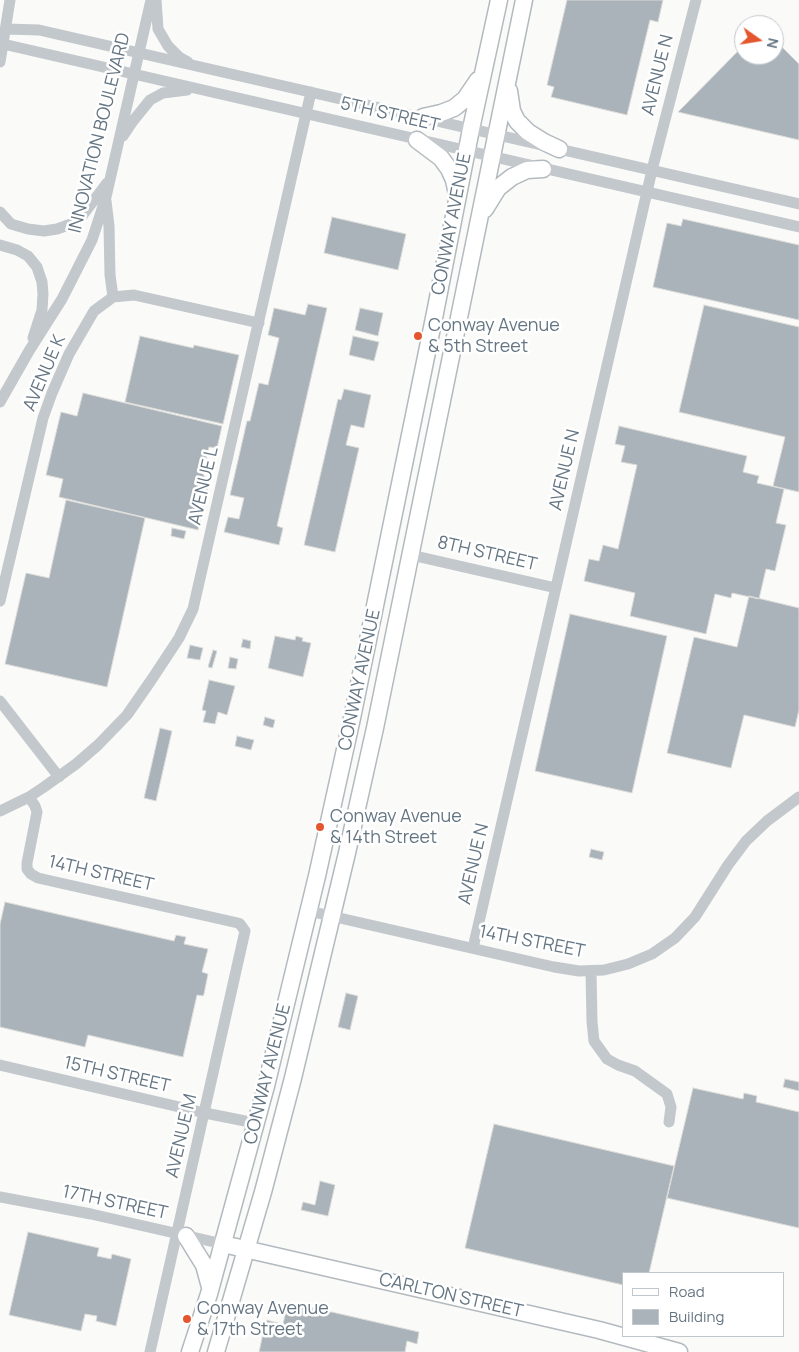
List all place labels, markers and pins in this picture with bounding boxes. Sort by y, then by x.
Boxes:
place label: Conway Avenue & 5th Street [428,315,560,358]
marker: Conway Avenue & 5th Street [412,330,424,342]
place label: Conway Avenue & 14th Street [330,806,462,849]
marker: Conway Avenue & 14th Street [314,821,326,833]
place label: Conway Avenue & 17th Street [197,1298,329,1340]
marker: Conway Avenue & 17th Street [181,1313,193,1325]

